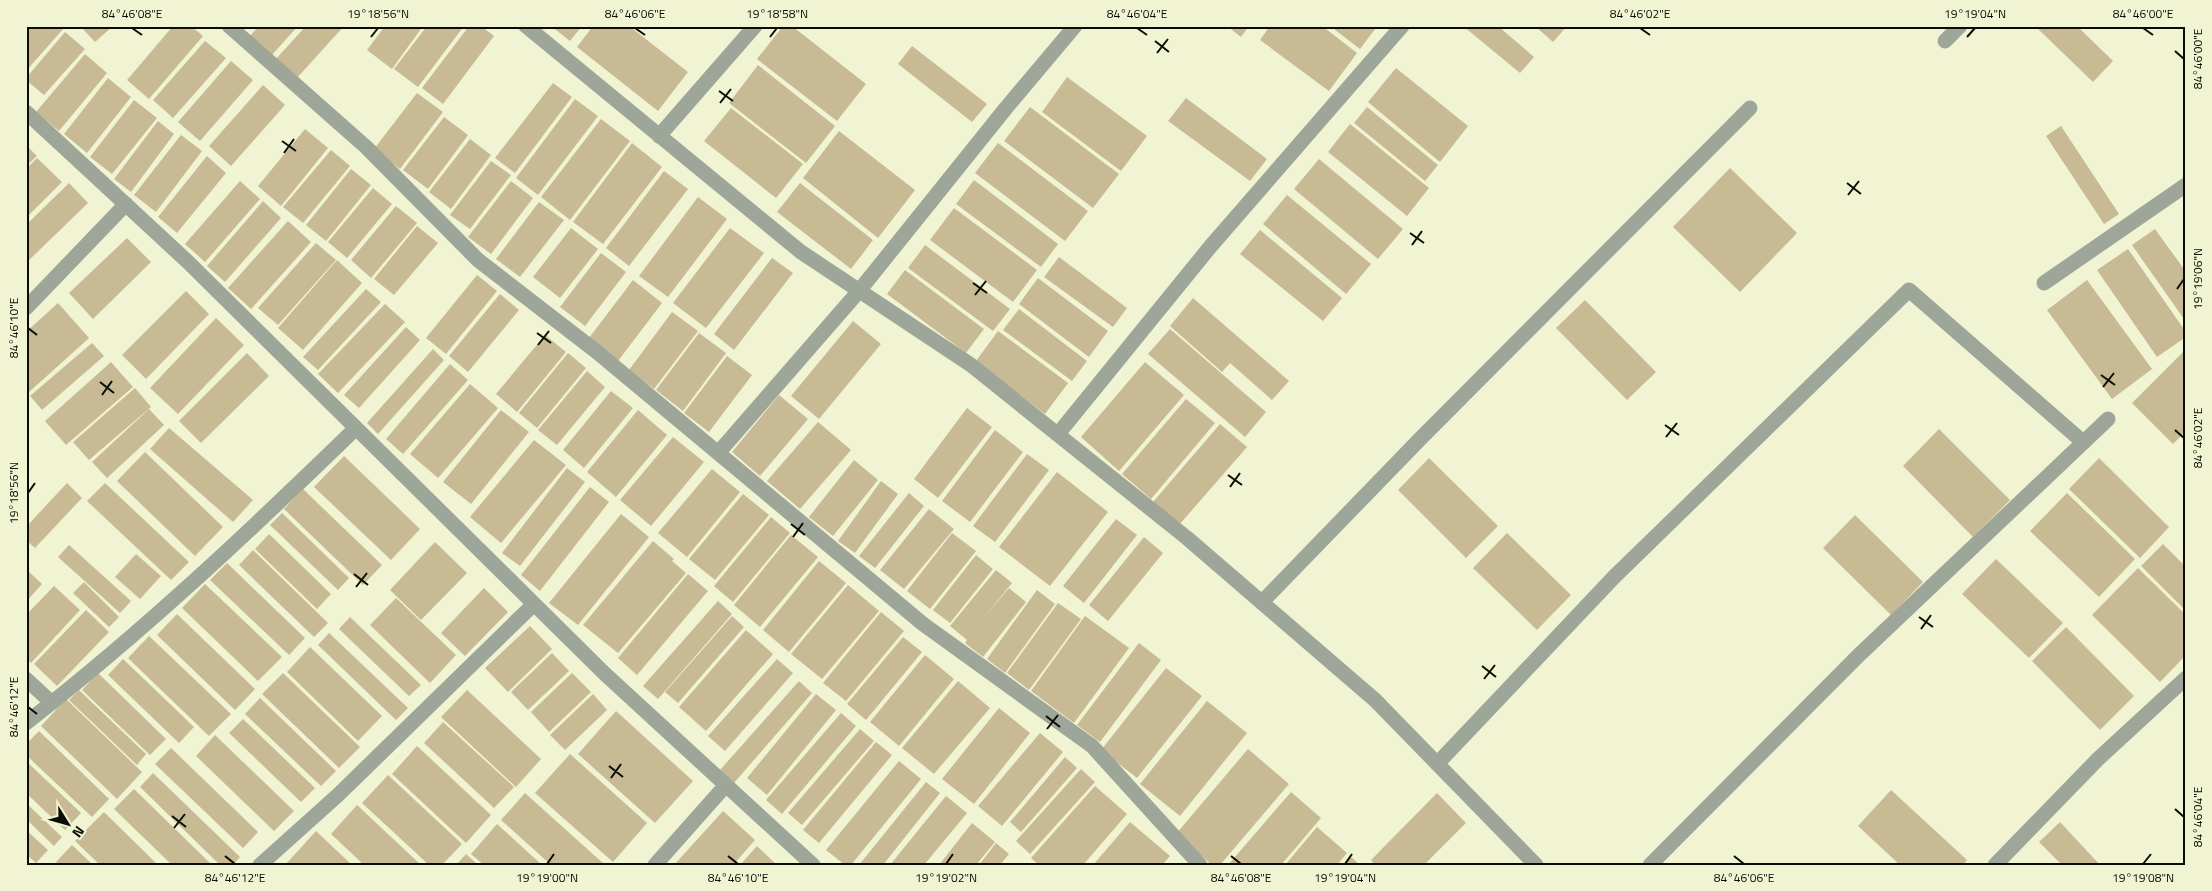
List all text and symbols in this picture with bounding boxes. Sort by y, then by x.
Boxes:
text: 84°46'08"E [102,4,163,23]
text: 19°18'56"N [347,4,409,23]
text: 84°46'06"E [605,4,666,23]
text: 19°18'58"N [746,4,808,23]
text: 84°46'04"E [1107,4,1168,23]
text: 84°46'02"E [1610,4,1671,23]
text: 19°19'04"N [1944,4,2006,23]
text: 84°46'00"E [2113,4,2174,23]
text: 84°46'00"E [2188,28,2207,89]
text: 19°19'06"N [2188,248,2207,310]
text: 84°46'10"E [4,297,23,358]
text: 84°46'02"E [2188,407,2207,468]
text: 19°18'56"N [4,462,23,524]
text: 84°46'12"E [4,676,23,737]
text: 84°46'04"E [2188,786,2207,847]
north arrow [42,798,92,848]
text: N [67,822,90,842]
text: 84°46'12"E [205,868,266,887]
text: 19°19'00"N [516,868,578,887]
text: 84°46'10"E [708,868,769,887]
text: 19°19'02"N [915,868,977,887]
text: 84°46'08"E [1211,868,1272,887]
text: 19°19'04"N [1314,868,1376,887]
text: 84°46'06"E [1714,868,1775,887]
text: 19°19'08"N [2112,868,2174,887]

